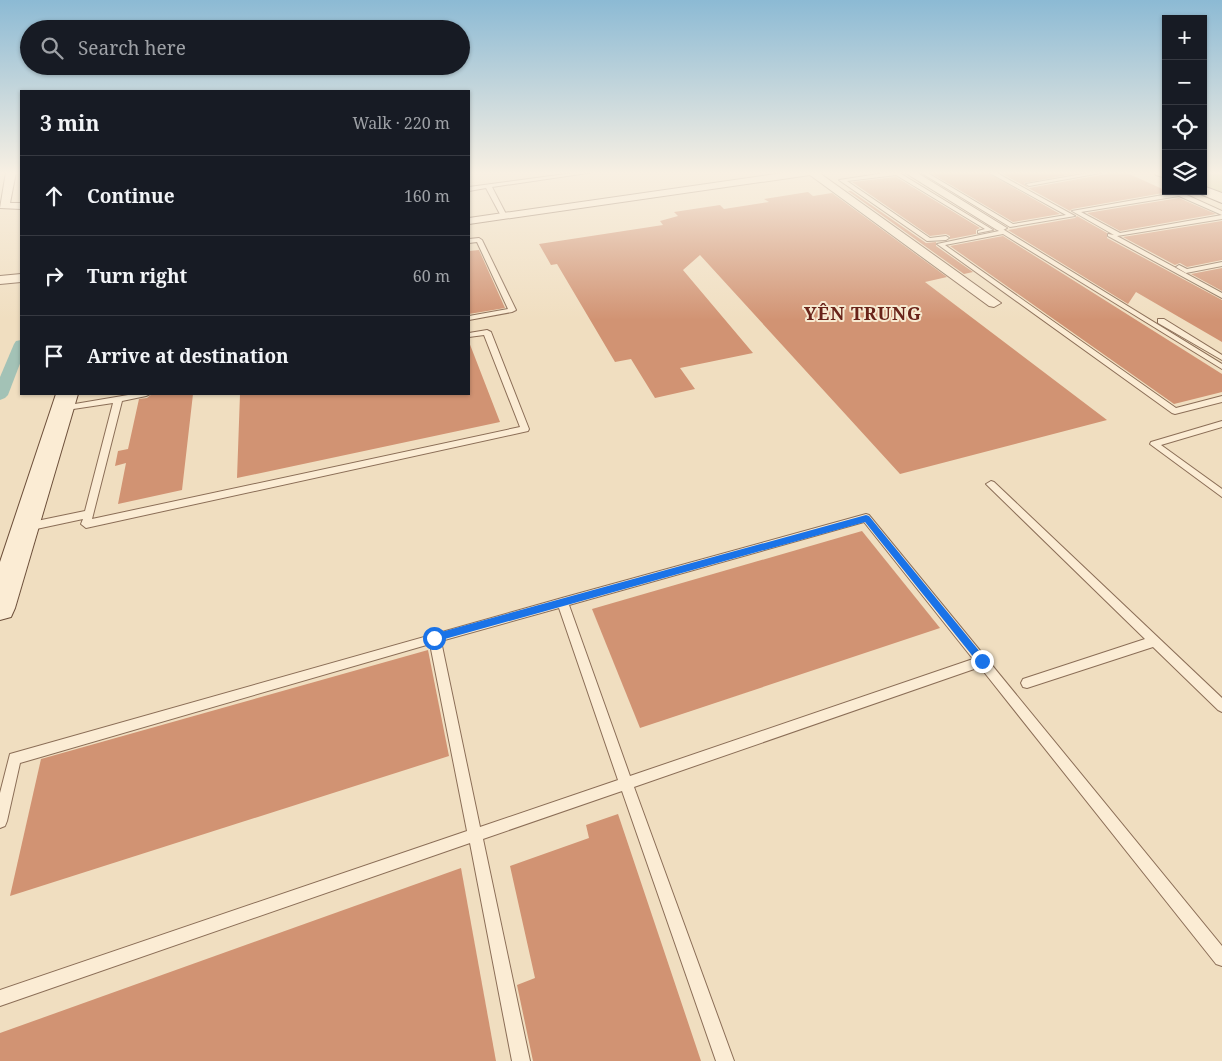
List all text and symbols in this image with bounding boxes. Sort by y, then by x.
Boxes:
map controls [1162,15,1207,195]
button: + [1162,15,1207,60]
search box [20,20,470,75]
icon: search [38,34,66,62]
text: Search here [78,35,186,61]
button: − [1162,60,1207,105]
button: locate [1162,105,1207,150]
text: 3 min [40,109,99,137]
text: Walk · 220 m [353,112,450,134]
button: layers [1162,150,1207,195]
icon: ahead [40,182,68,210]
text: Continue [87,183,175,209]
text: 160 m [404,185,450,207]
icon: right [40,262,68,290]
text: Turn right [87,263,187,289]
text: 60 m [413,265,450,287]
district label: YÊN TRUNG [804,301,922,325]
icon: arrive [40,342,68,370]
text: Arrive at destination [87,343,289,369]
route start [423,627,446,650]
route end [971,650,994,673]

